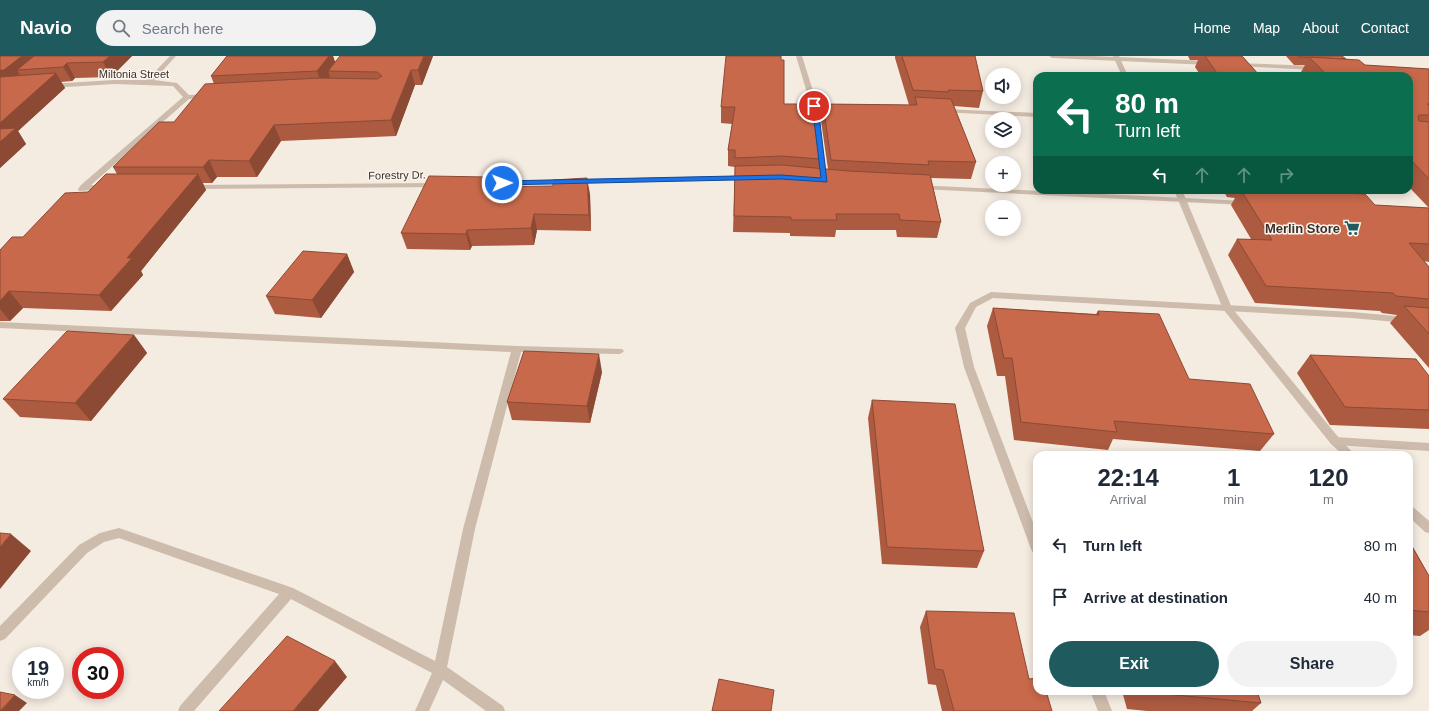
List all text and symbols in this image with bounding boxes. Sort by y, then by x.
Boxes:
search box [96,10,376,46]
text: Navio [20,17,72,38]
icon: search [110,17,132,39]
text: Search here [142,20,223,37]
text: Home [1194,20,1231,36]
text: Map [1253,20,1280,36]
text: About [1302,20,1339,36]
text: Contact [1361,20,1409,36]
street label: Miltonia Street [99,68,169,80]
map controls [985,68,1021,236]
button: sound [985,68,1021,104]
icon: left [1049,88,1101,140]
text: 80 m [1115,88,1179,119]
pin [797,89,831,123]
icon: arrive [803,95,825,117]
button: layers [985,112,1021,148]
text: Turn left [1115,121,1180,141]
button: + [985,156,1021,192]
position arrow [481,162,523,204]
icon: left [1149,164,1171,186]
icon: ahead [1191,164,1213,186]
icon: ahead [1233,164,1255,186]
icon: right [1275,164,1297,186]
street label: Forestry Dr. [368,168,426,182]
button: − [985,200,1021,236]
supermarket icon: Merlin Store [1343,219,1361,237]
place label: Merlin Store [1265,221,1340,236]
text: 22:14 [1097,464,1159,491]
text: 1 [1227,464,1240,491]
text: 120 [1309,464,1349,491]
text: Arrival [1110,492,1147,507]
text: min [1223,492,1244,507]
text: m [1323,492,1334,507]
icon: left [1049,534,1071,556]
text: Turn left [1083,537,1142,554]
text: 80 m [1364,537,1397,554]
icon: arrive [1049,586,1071,608]
text: Arrive at destination [1083,589,1228,606]
text: 40 m [1364,589,1397,606]
button: Exit [1049,641,1219,687]
button: Share [1227,641,1397,687]
speed limit sign: 30 [72,647,124,699]
text: 19 [27,657,49,679]
text: km/h [27,677,49,688]

